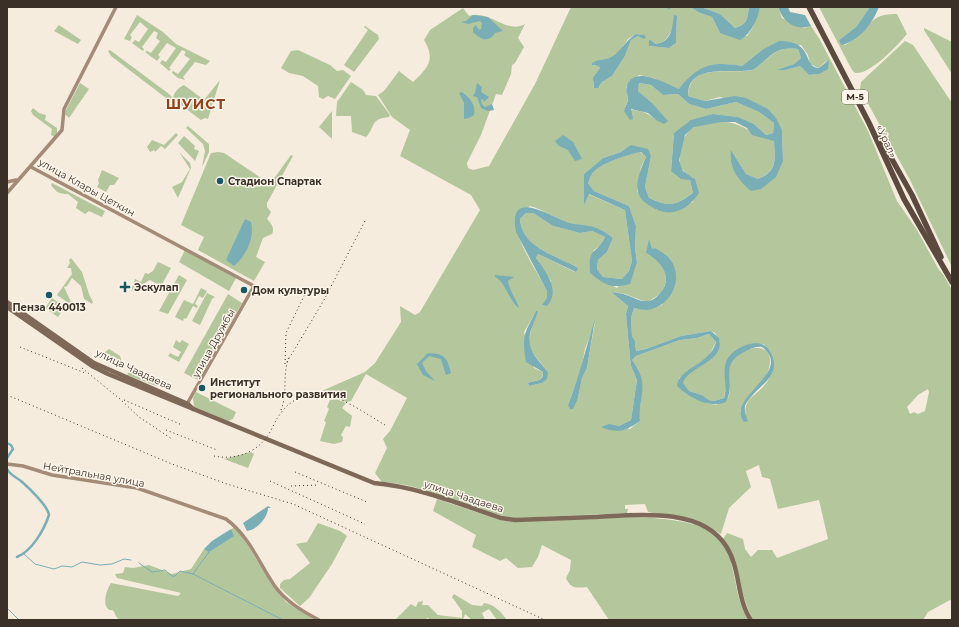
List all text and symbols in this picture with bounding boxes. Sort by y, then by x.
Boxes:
road number: М-5 [842,90,868,104]
district label: ШУИСТ [166,95,226,113]
street label: «Урал» [873,123,900,160]
street label: улица Клары Цеткин [35,155,137,219]
place label: Стадион Спартак [228,175,322,188]
marker: Стадион Спартак [215,176,225,186]
marker: Эскулап [119,281,131,293]
place label: Эскулап [134,281,179,294]
place label: Дом культуры [252,284,329,297]
marker: Дом культуры [239,285,249,295]
marker: Пенза 440013 [44,290,54,300]
place label: Пенза 440013 [12,301,86,314]
street label: улица Дружбы [189,307,238,381]
street label: улица Чаадаева [92,346,174,393]
place label: Институт регионального развития [210,376,346,401]
marker: Институт регионального развития [197,383,207,393]
street label: Нейтральная улица [42,459,146,490]
street label: улица Чаадаева [421,477,505,515]

